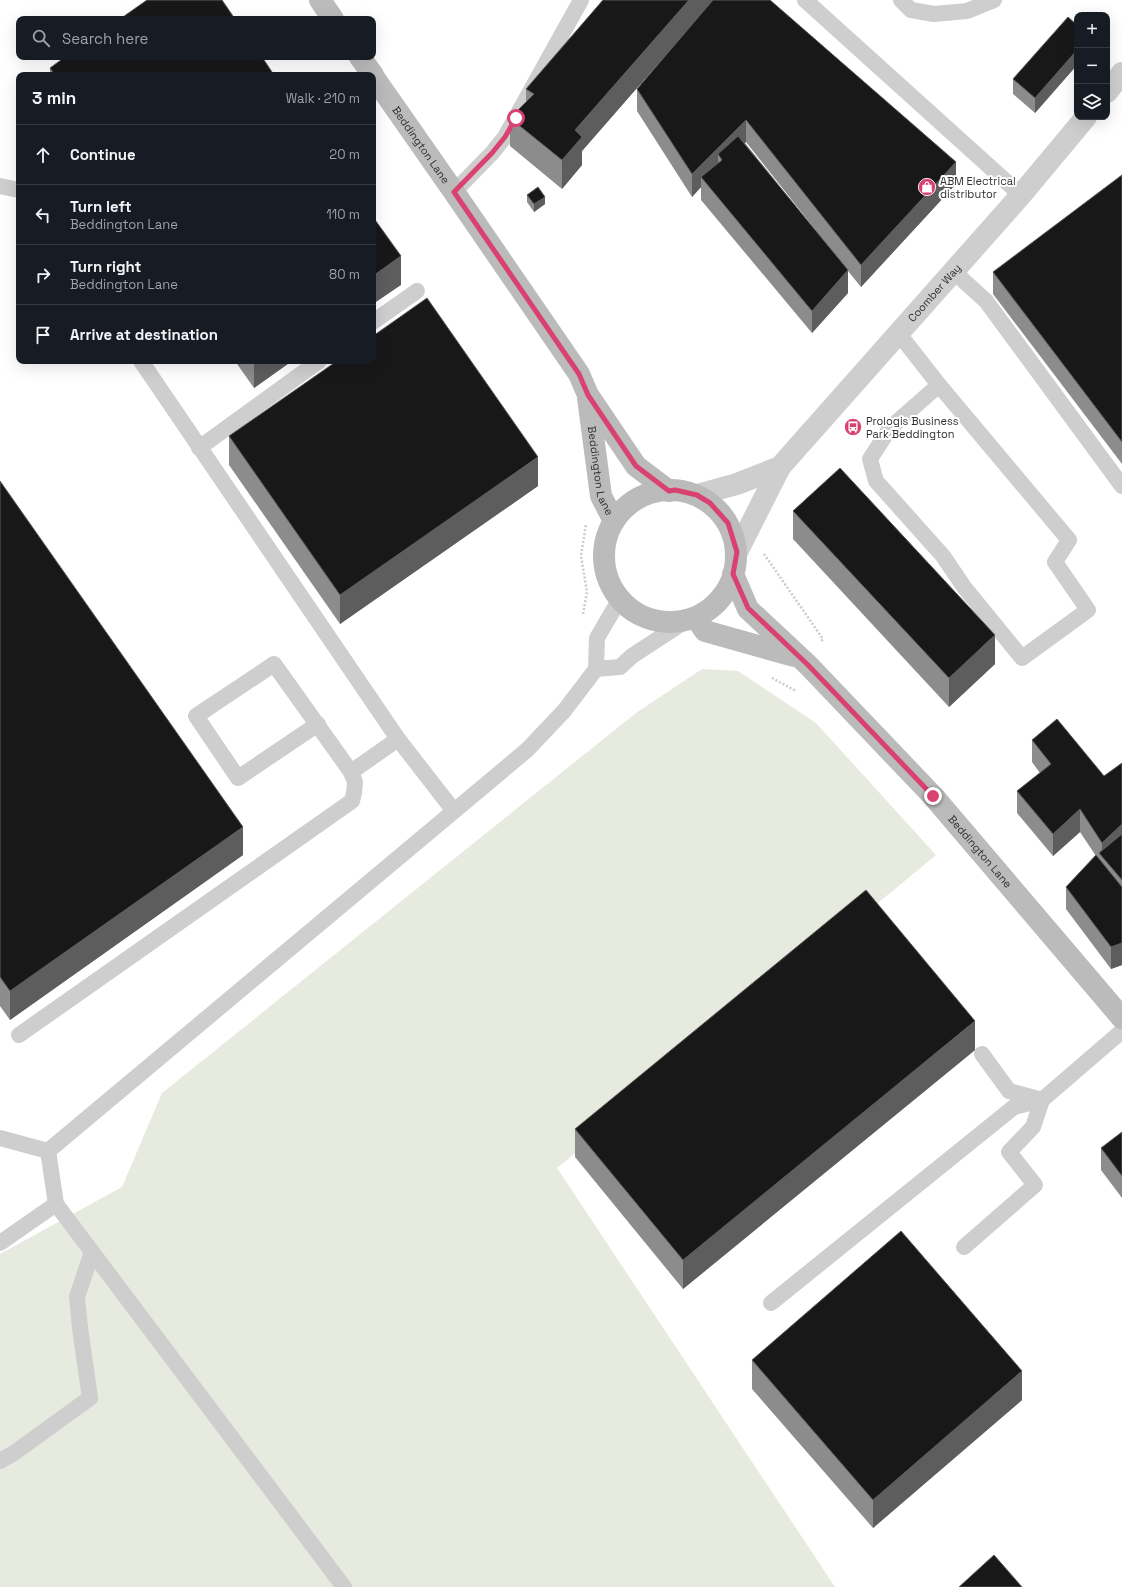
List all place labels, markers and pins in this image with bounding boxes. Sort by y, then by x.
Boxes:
place label: ABM Electrical distributor [940,174,1016,201]
shop icon: ABM Electrical distributor [917,177,937,197]
place label: Prologis Business Park Beddington [866,414,959,441]
bus stop icon: Prologis Business Park Beddington [843,417,863,437]

